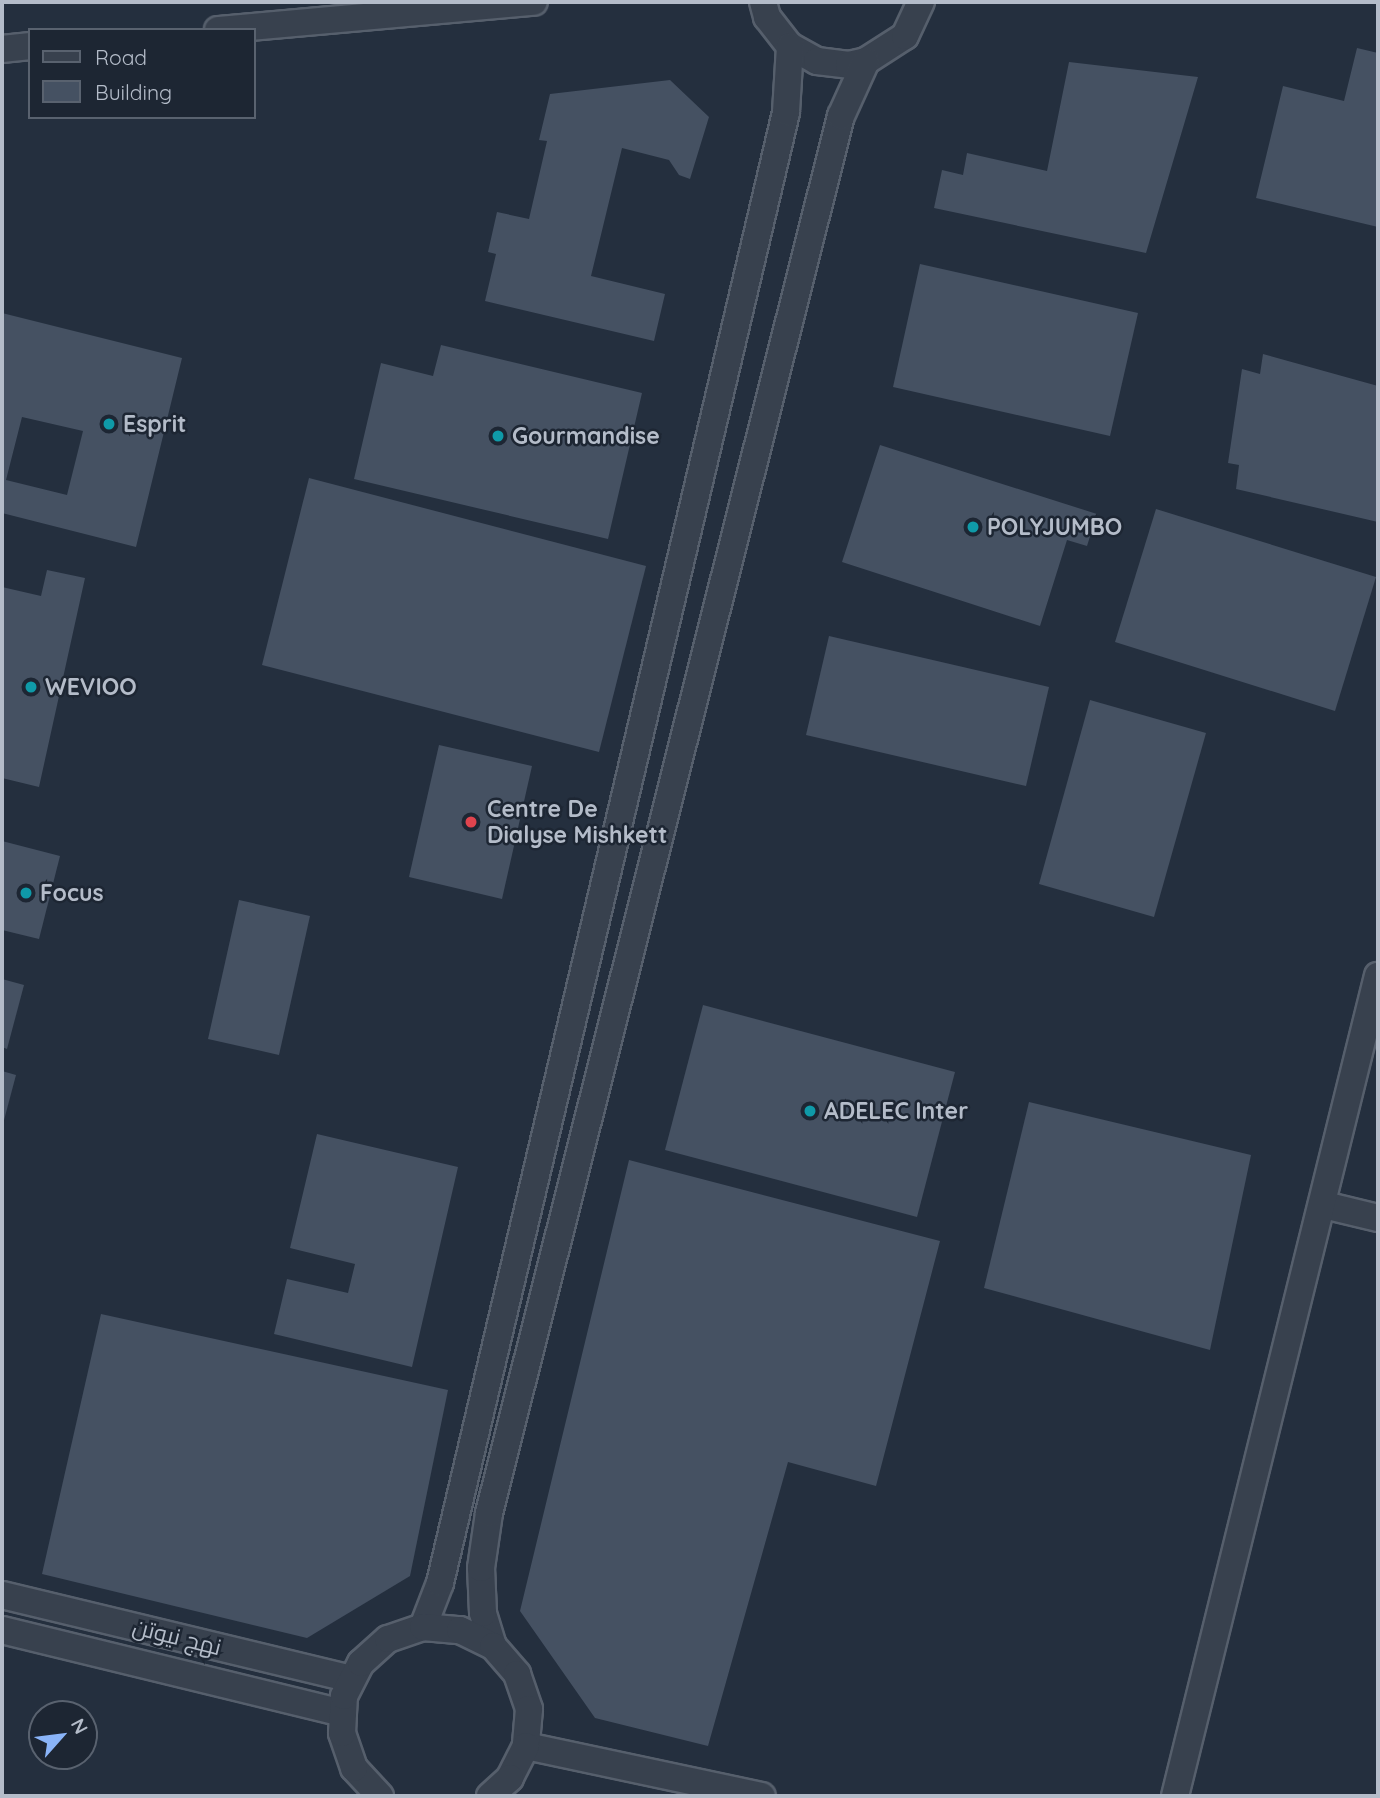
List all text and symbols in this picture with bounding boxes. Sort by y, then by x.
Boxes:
legend [28,28,256,119]
text: Road [95,44,147,70]
text: Building [95,79,172,105]
place label: Esprit [123,410,187,438]
marker: Esprit [101,416,117,432]
place label: Gourmandise [512,422,660,450]
marker: Gourmandise [490,428,506,444]
place label: POLYJUMBO [987,513,1122,541]
marker: POLYJUMBO [965,519,981,535]
place label: WEVIOO [45,673,137,701]
marker: WEVIOO [23,679,39,695]
place label: Centre De Dialyse Mishkett [487,795,667,849]
marker: Centre De Dialyse Mishkett [461,812,481,832]
place label: Focus [40,879,103,907]
marker: Focus [18,885,34,901]
place label: ADELEC Inter [824,1097,968,1125]
marker: ADELEC Inter [802,1103,818,1119]
street label: نهج نيوتن [130,1613,224,1661]
north arrow [28,1700,98,1770]
text: N [66,1714,94,1738]

